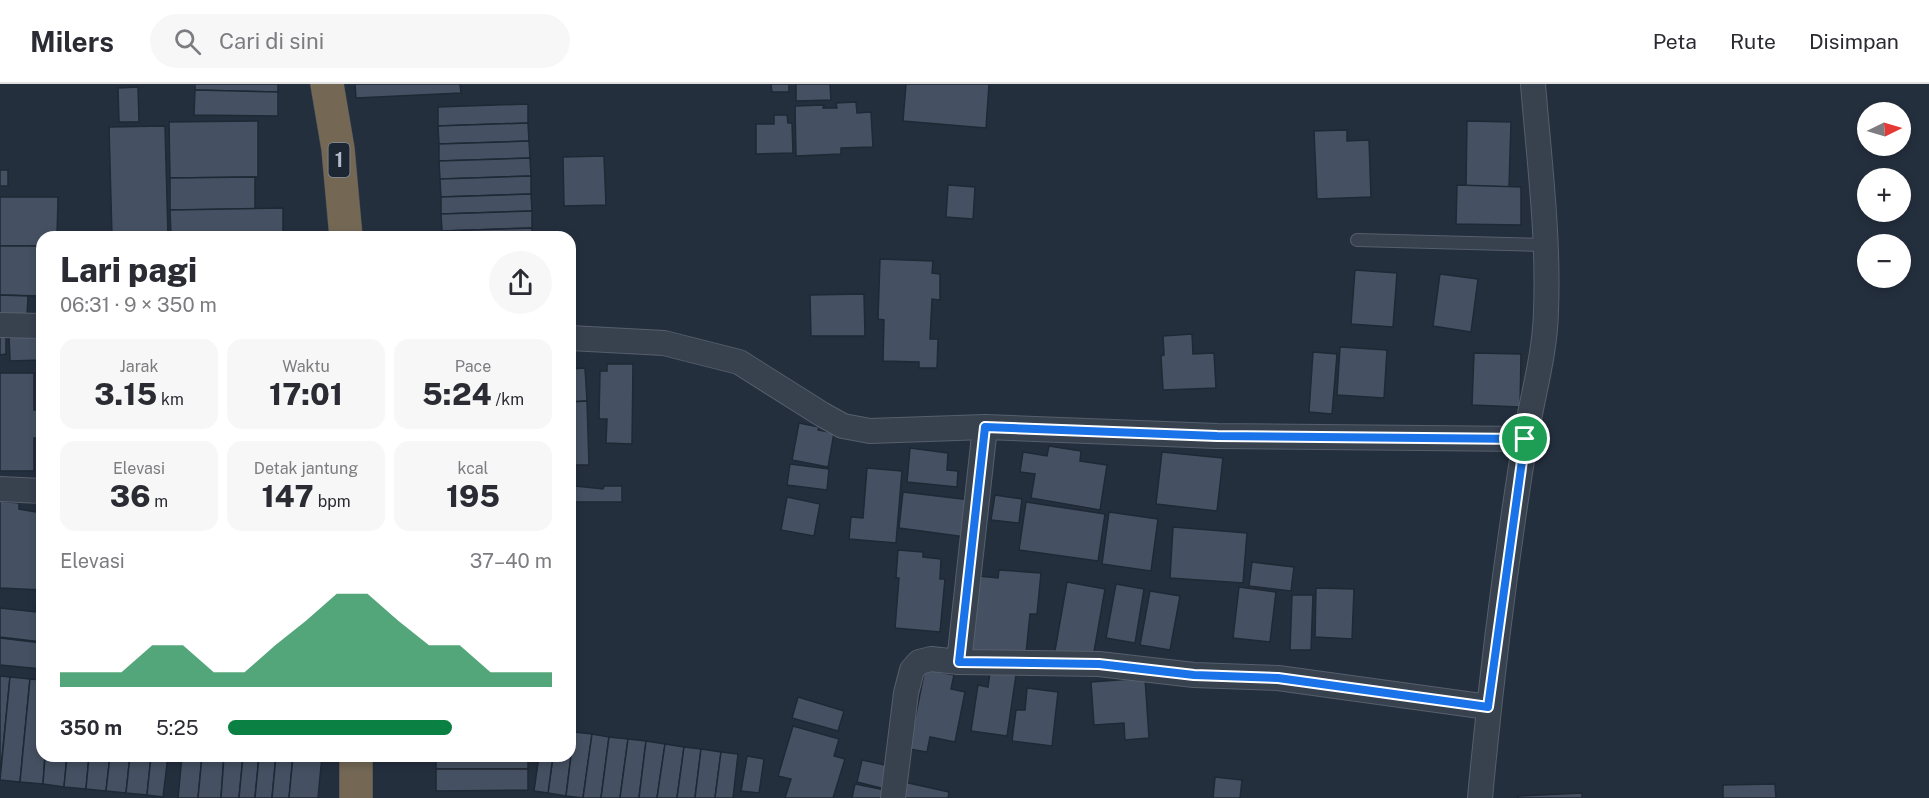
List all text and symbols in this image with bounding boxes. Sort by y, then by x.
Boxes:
search box [150,14,570,68]
text: Milers [30,25,114,58]
icon: search [171,25,204,58]
text: Cari di sini [219,28,324,54]
text: Peta [1653,29,1697,54]
text: Rute [1730,29,1776,54]
text: Disimpan [1809,29,1899,54]
north arrow [1857,102,1911,156]
map controls [1857,102,1911,288]
road number: 1 [328,143,350,177]
button: + [1857,168,1911,222]
button: − [1857,234,1911,288]
text: Lari pagi [60,251,197,289]
button: share [489,251,552,314]
text: 06:31 · 9 × 350 m [60,293,217,317]
text: Jarak [120,357,158,376]
text: Waktu [282,357,330,376]
text: Pace [455,357,491,376]
text: 3.15 [94,376,157,412]
text: 17:01 [269,376,343,412]
text: 5:24 [422,376,492,412]
text: km [157,390,184,409]
text: /km [492,390,524,409]
pin [1499,413,1550,464]
icon: arrive [1508,422,1541,455]
text: Elevasi [113,459,165,478]
text: Detak jantung [254,459,358,478]
text: kcal [458,459,488,478]
text: 36 [110,478,150,514]
text: 147 [261,478,314,514]
text: 195 [446,478,500,514]
text: m [150,492,168,511]
text: bpm [314,492,351,511]
text: Elevasi [60,549,125,573]
text: 37–40 m [470,549,552,573]
text: 350 m [60,716,122,740]
text: 5:25 [156,716,198,740]

